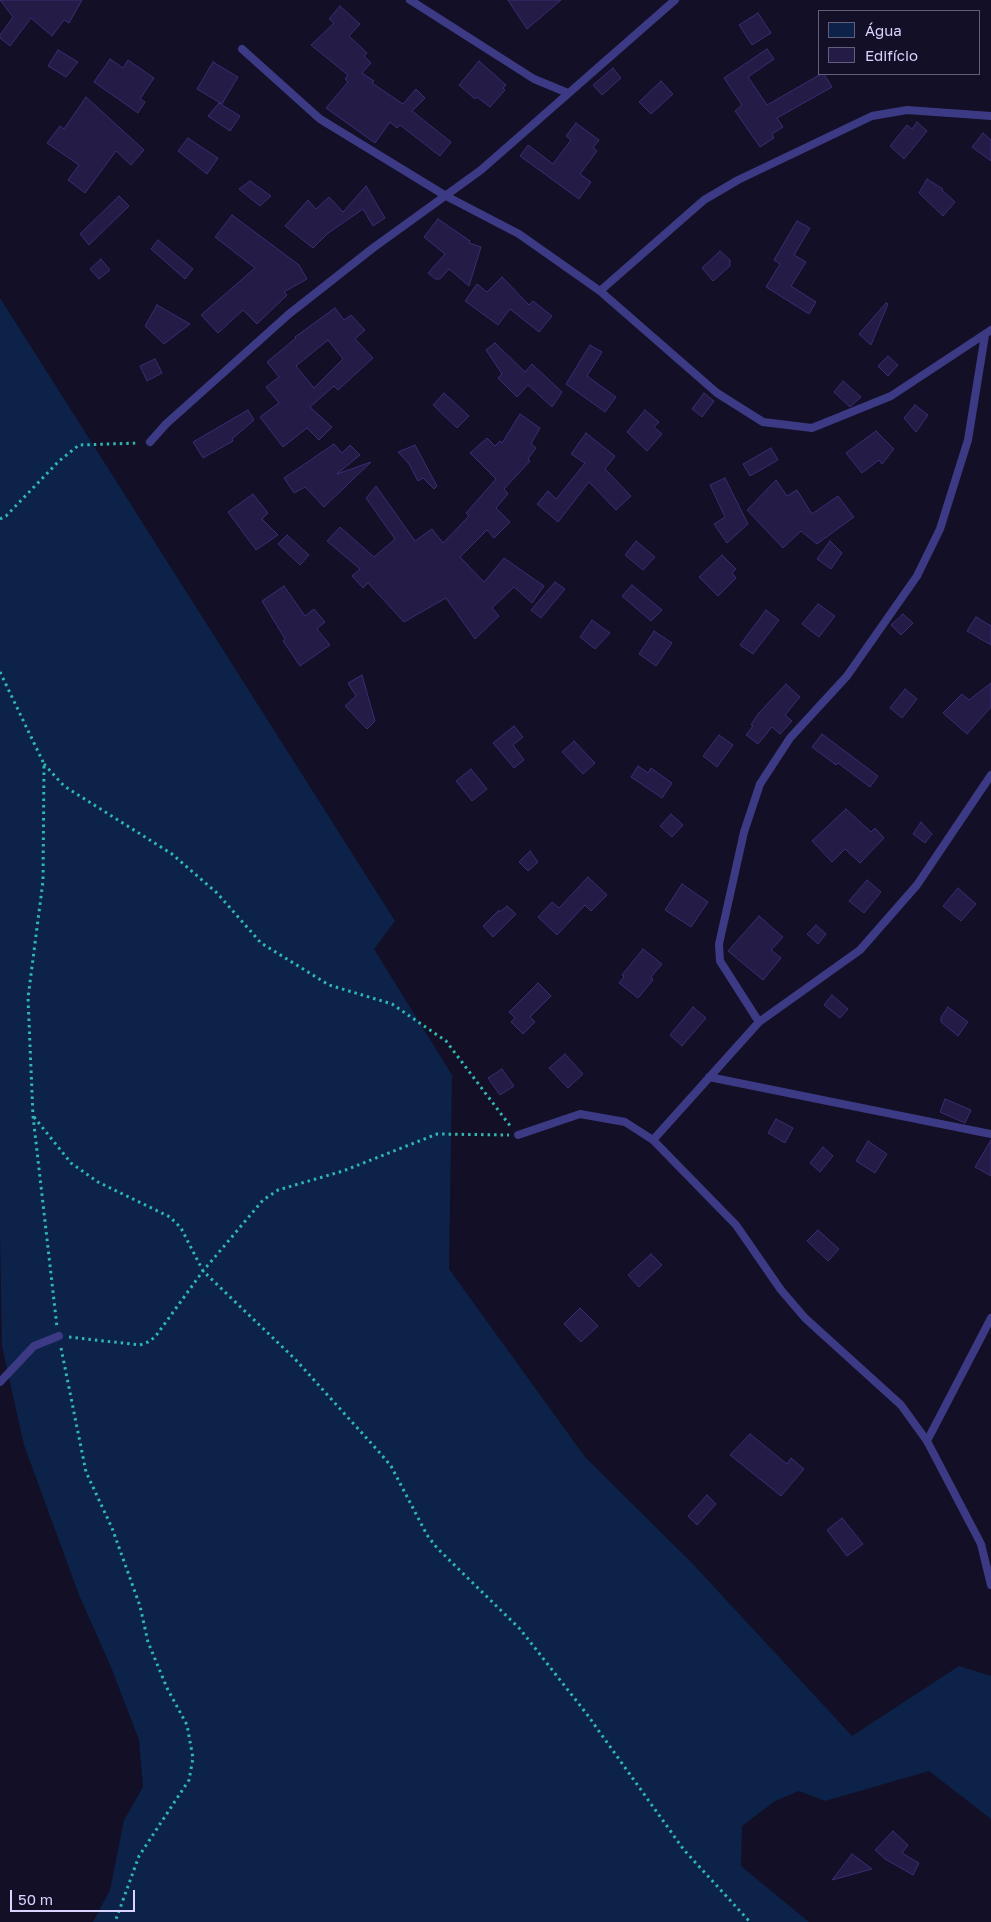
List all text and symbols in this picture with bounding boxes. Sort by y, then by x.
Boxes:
legend [818,10,981,75]
text: Água [865,21,902,39]
text: Edifício [865,46,918,64]
scale bar [12,1880,138,1912]
text: 50 m [18,1890,53,1908]

